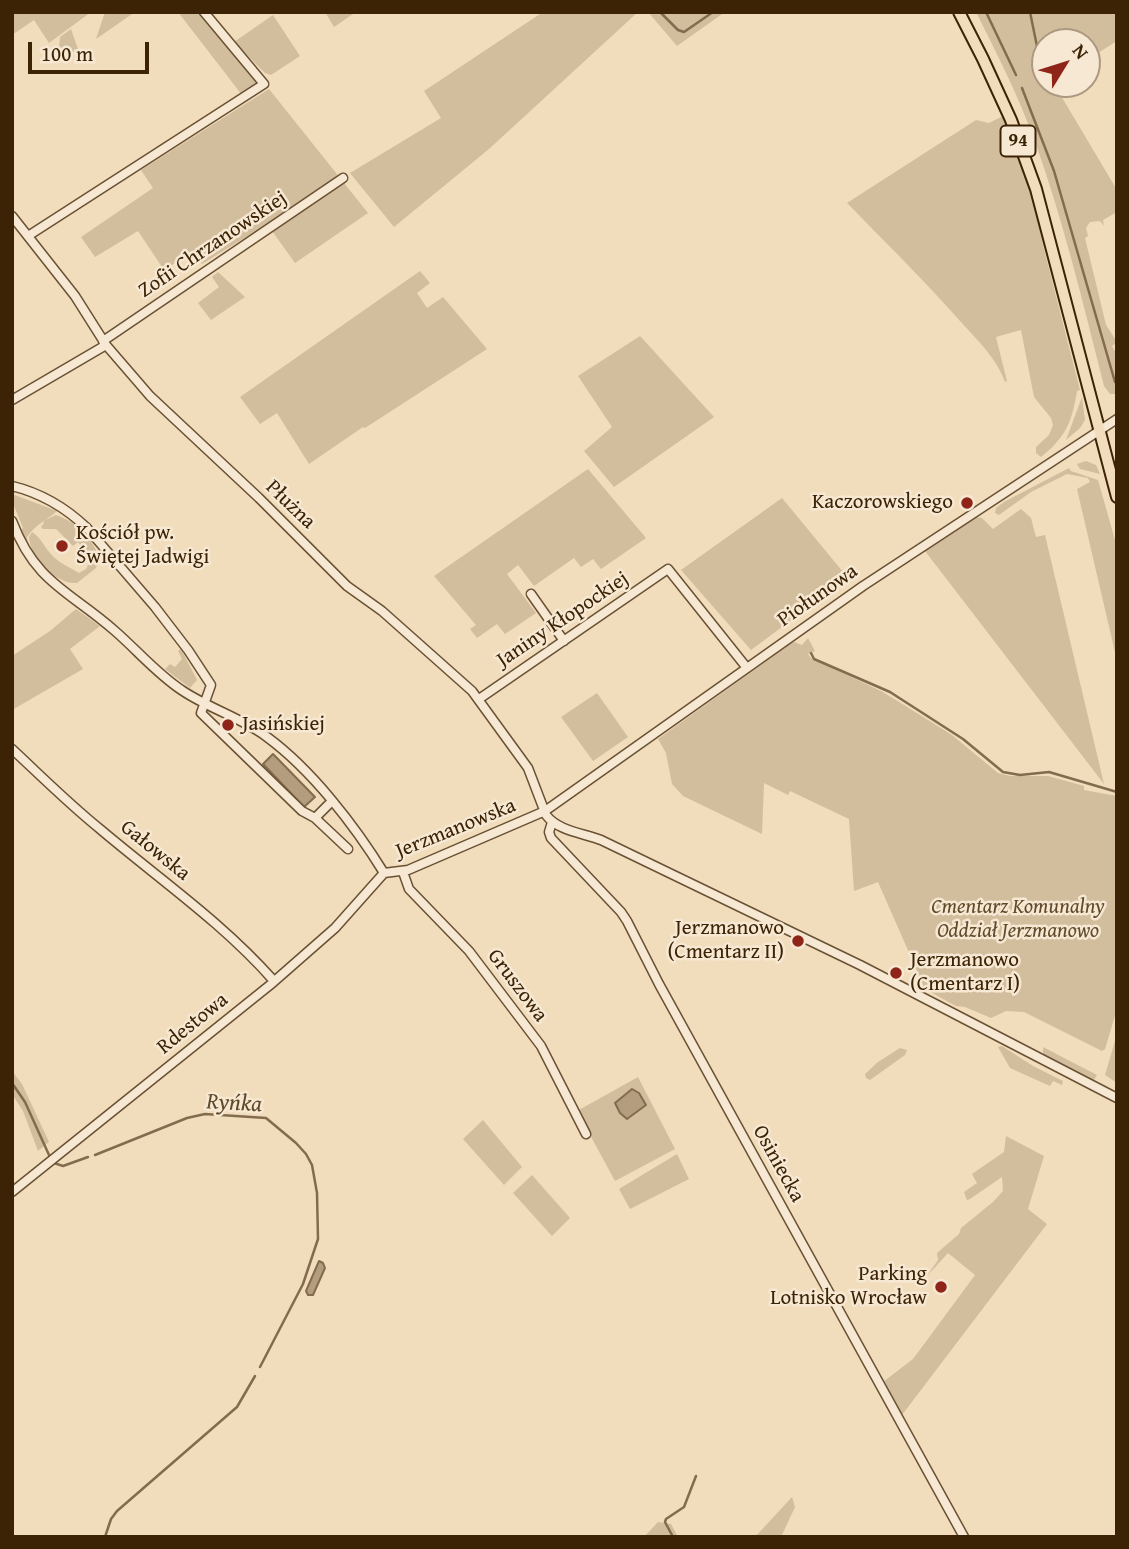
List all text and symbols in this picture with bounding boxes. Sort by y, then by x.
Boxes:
scale bar [32,28,152,72]
north arrow [1031,28,1101,98]
text: 100 m [41,38,93,69]
text: N [1066,38,1096,65]
road number: 94 [1000,125,1036,156]
street label: Zofii Chrzanowskiej [134,186,292,304]
street label: Płużna [260,475,320,535]
place label: Kaczorowskiego [812,490,953,516]
marker: Kaczorowskiego [959,495,975,511]
place label: Kościół pw. Świętej Jadwigi [76,521,209,571]
marker: Kościół pw. Świętej Jadwigi [54,538,70,554]
street label: Piołunowa [773,559,863,633]
street label: Janiny Kłopockiej [492,567,634,673]
place label: Jasińskiej [242,712,325,738]
marker: Jasińskiej [220,717,236,733]
street label: Jerzmanowska [392,793,520,865]
street label: Gałowska [115,815,195,887]
park label: Cmentarz Komunalny Oddział Jerzmanowo [931,895,1105,945]
place label: Jerzmanowo (Cmentarz II) [668,916,784,966]
marker: Jerzmanowo (Cmentarz II) [790,933,806,949]
street label: Gruszowa [481,945,553,1027]
place label: Jerzmanowo (Cmentarz I) [910,948,1020,998]
marker: Jerzmanowo (Cmentarz I) [888,965,904,981]
street label: Rdestowa [153,988,233,1060]
water label: Ryńka [205,1089,263,1119]
street label: Osiniecka [747,1121,809,1207]
place label: Parking Lotnisko Wrocław [770,1262,927,1312]
marker: Parking Lotnisko Wrocław [933,1279,949,1295]

